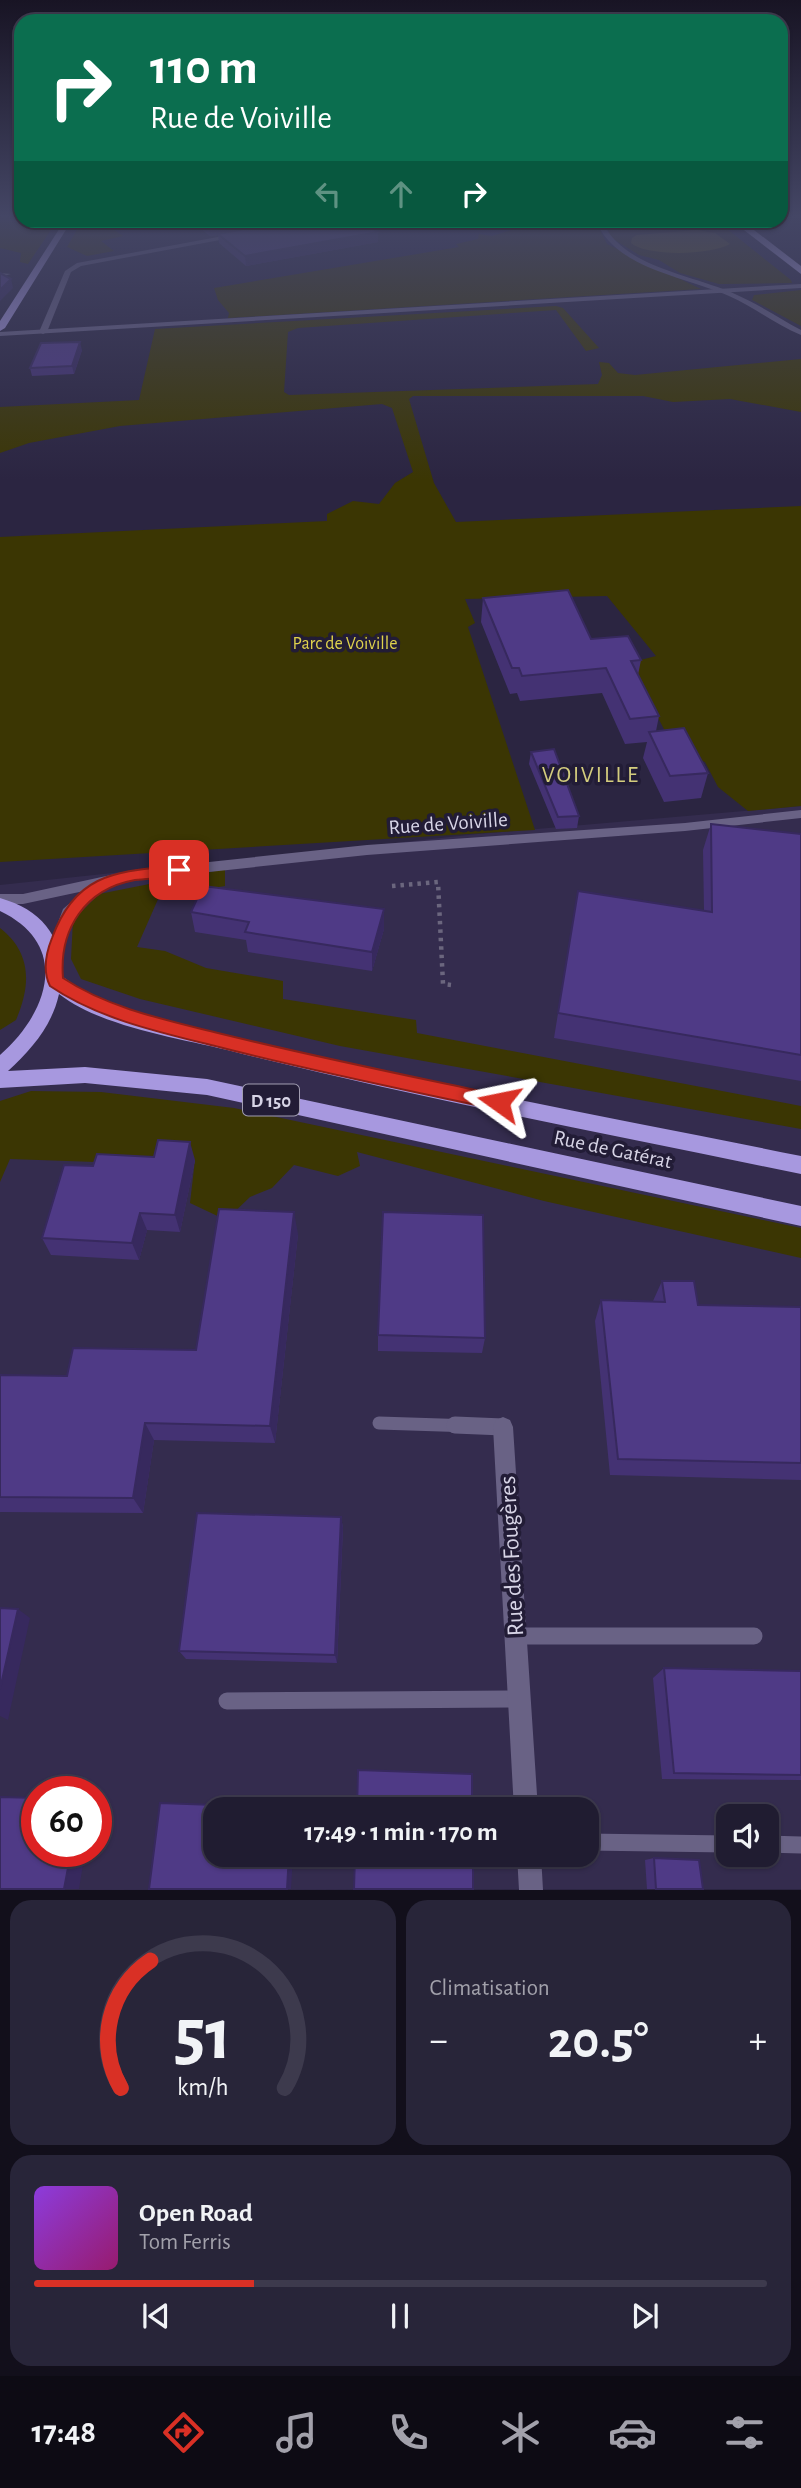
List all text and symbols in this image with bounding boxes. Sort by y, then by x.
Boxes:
icon: right [35,42,126,133]
text: 110 m [150,44,258,93]
text: Rue de Voiville [150,102,332,134]
icon: left [309,175,347,213]
icon: ahead [382,175,420,213]
icon: right [455,175,493,213]
park label: Parc de Voiville [292,635,398,653]
district label: VOIVILLE [542,764,640,787]
street label: Rue de Voiville [388,809,508,838]
pin [149,840,209,900]
icon: arrive [160,851,198,889]
position arrow [462,1065,536,1139]
road number: D 150 [243,1084,299,1116]
street label: Rue de Gatérat [552,1127,674,1172]
street label: Rue des Fougères [496,1475,528,1637]
speed limit sign: 60 [21,1776,112,1867]
map controls [716,1804,779,1867]
button: sound [716,1804,779,1867]
text: 17:49 · 1 min · 170 m [304,1819,498,1845]
text: Climatisation [430,1977,550,2000]
text: 51 [174,2001,232,2074]
text: 20.5° [548,2015,649,2067]
text: − [430,2022,448,2060]
text: + [749,2022,767,2060]
text: km/h [177,2075,229,2100]
text: Open Road [139,2200,253,2226]
text: Tom Ferris [139,2231,231,2254]
icon: previous [137,2297,175,2335]
icon: pause [381,2297,419,2335]
icon: next [626,2297,664,2335]
icon: directions [159,2408,208,2457]
icon: music [272,2408,321,2457]
icon: phone [384,2408,433,2457]
icon: climate [496,2408,545,2457]
icon: car [608,2408,657,2457]
icon: filters [720,2408,769,2457]
text: 17:48 [32,2416,96,2448]

